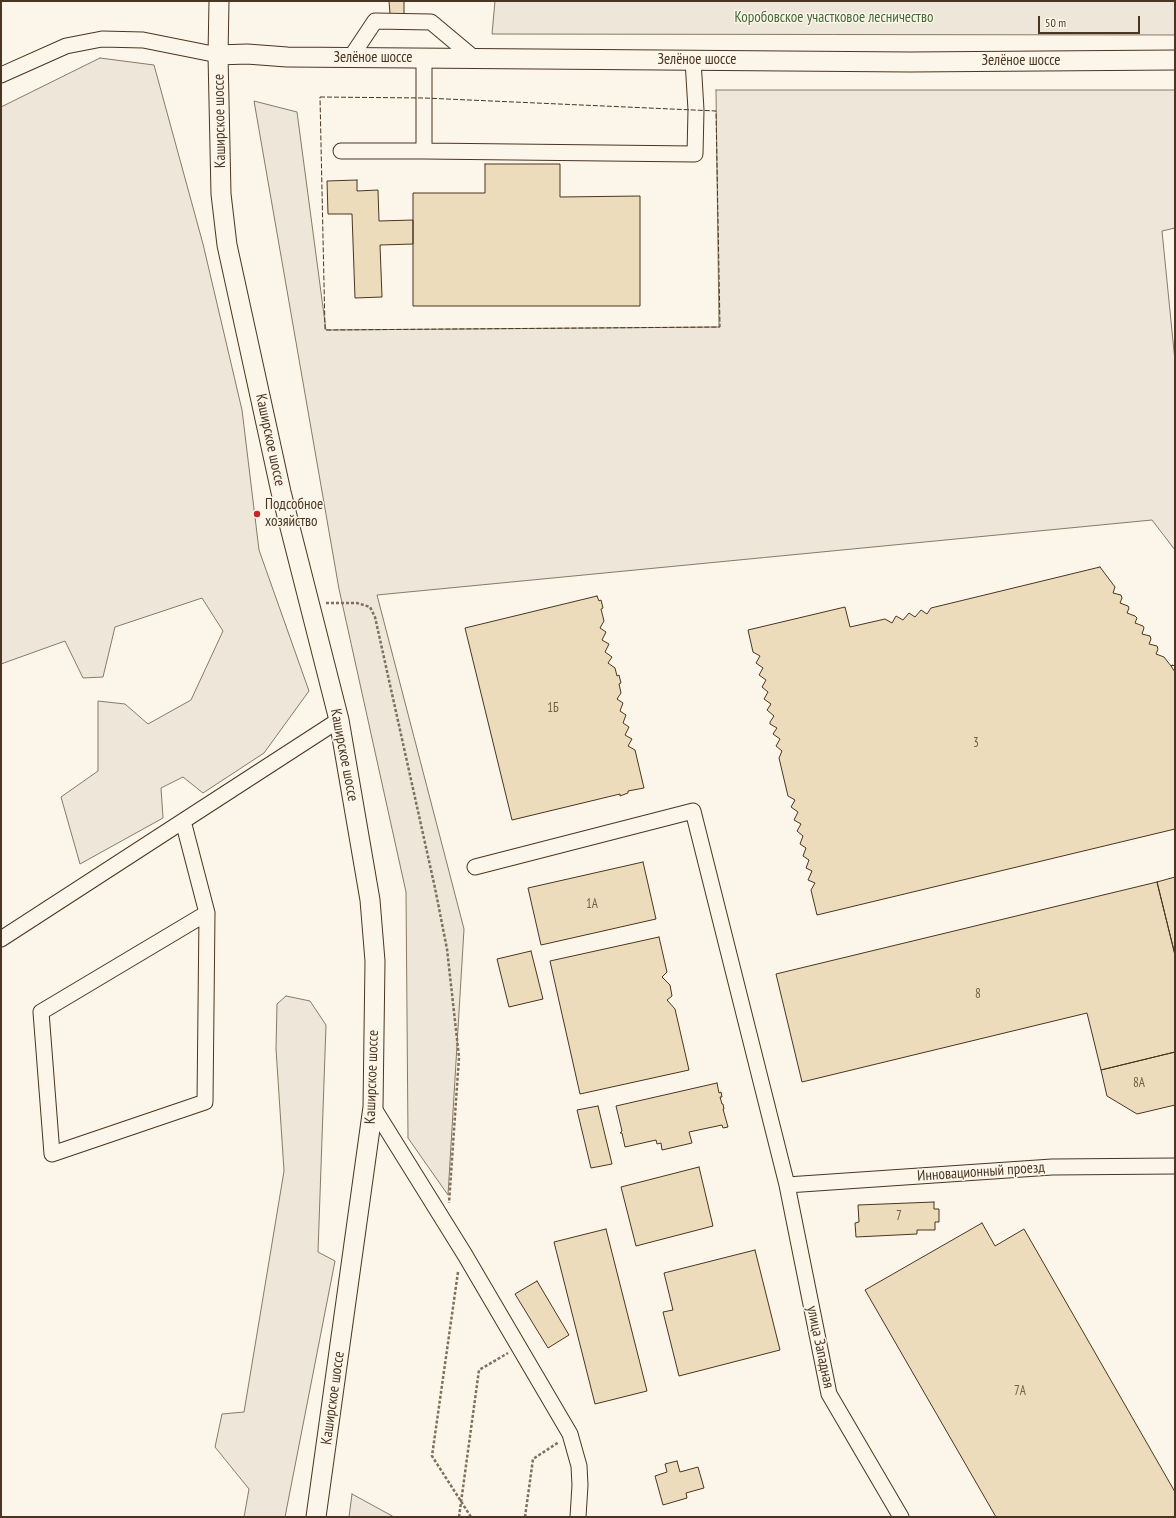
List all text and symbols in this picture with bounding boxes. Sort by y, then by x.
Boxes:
scale bar [1040,8,1142,34]
park label: Коробовское участковое лесничество [735,9,933,27]
text: 50 m [1045,15,1066,30]
street label: Зелёное шоссе [334,49,412,67]
street label: Зелёное шоссе [658,51,736,69]
street label: Зелёное шоссе [982,52,1060,70]
street label: Каширское шоссе [210,74,230,168]
street label: Каширское шоссе [251,392,289,488]
place label: Подсобное хозяйство [265,496,323,531]
marker: Подсобное хозяйство [252,509,262,519]
house number: 1Б [547,700,559,716]
street label: Каширское шоссе [326,707,362,803]
house number: 3 [973,735,979,751]
house number: 1А [586,896,598,912]
house number: 8 [975,986,981,1002]
street label: Каширское шоссе [361,1030,383,1124]
house number: 8А [1133,1075,1145,1091]
street label: Инновационный проезд [917,1159,1045,1185]
house number: 7 [896,1208,902,1224]
street label: улица Западная [802,1304,838,1390]
street label: Каширское шоссе [318,1350,348,1446]
house number: 7А [1014,1383,1026,1399]

